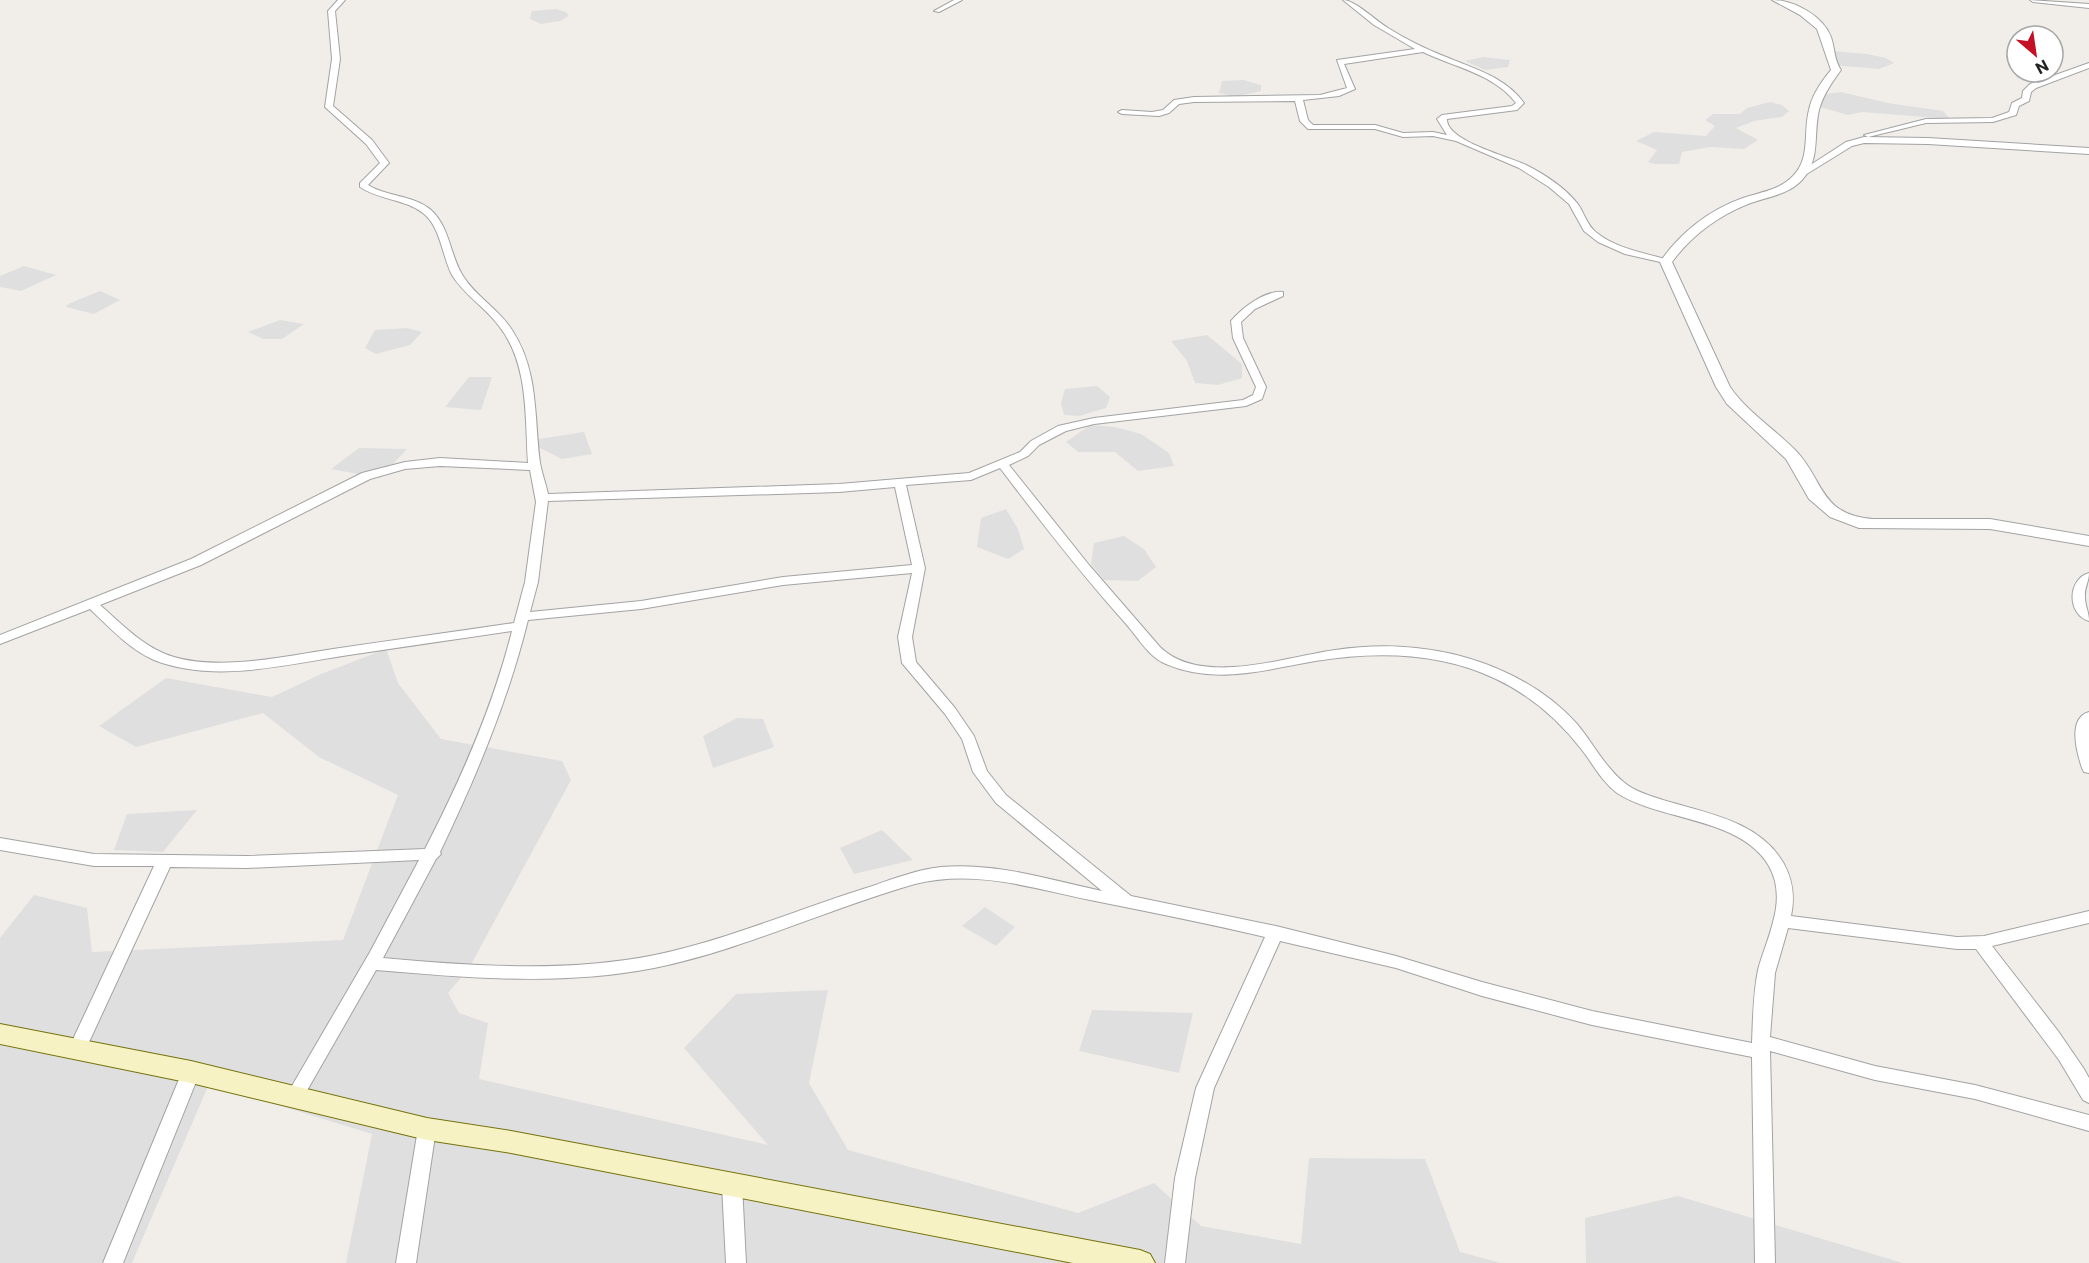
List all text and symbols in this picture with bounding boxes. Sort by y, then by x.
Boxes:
north arrow [2005,24,2065,84]
text: N [2033,56,2052,79]

